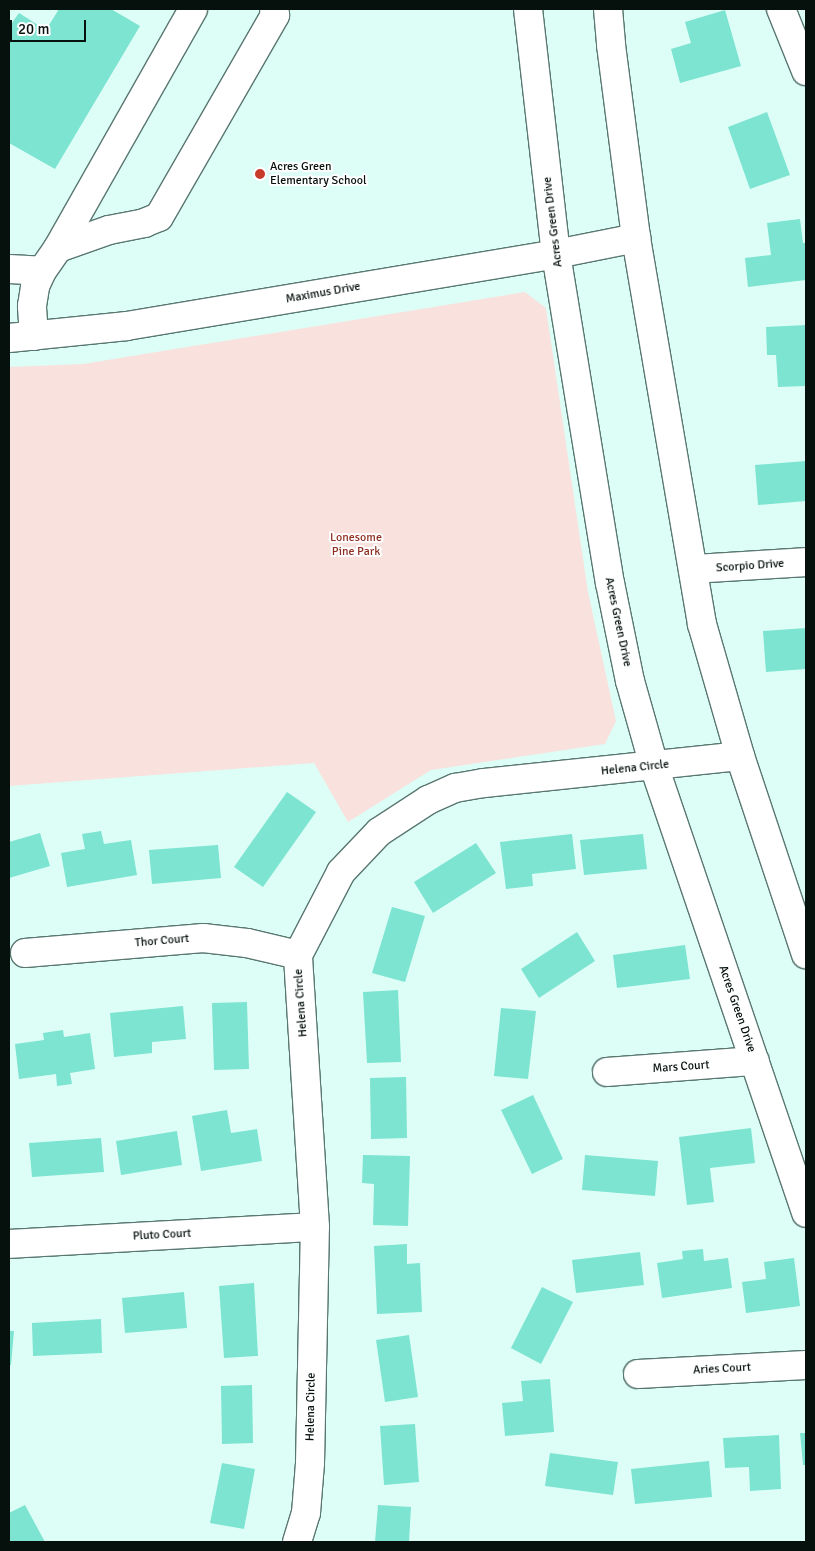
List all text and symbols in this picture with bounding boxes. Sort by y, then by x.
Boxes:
scale bar [12,10,89,42]
text: 20 m [18,20,49,38]
place label: Acres Green Elementary School [270,160,366,188]
marker: Acres Green Elementary School [254,168,266,180]
street label: Acres Green Drive [540,176,566,268]
street label: Maximus Drive [285,279,361,307]
park label: Lonesome Pine Park [330,531,382,559]
street label: Scorpio Drive [715,556,785,576]
street label: Acres Green Drive [602,576,634,668]
street label: Helena Circle [600,757,670,779]
street label: Thor Court [134,931,190,951]
street label: Acres Green Drive [715,964,759,1054]
street label: Helena Circle [291,968,311,1038]
street label: Mars Court [652,1058,710,1076]
street label: Pluto Court [132,1226,192,1244]
street label: Aries Court [693,1360,751,1378]
street label: Helena Circle [303,1373,319,1441]

